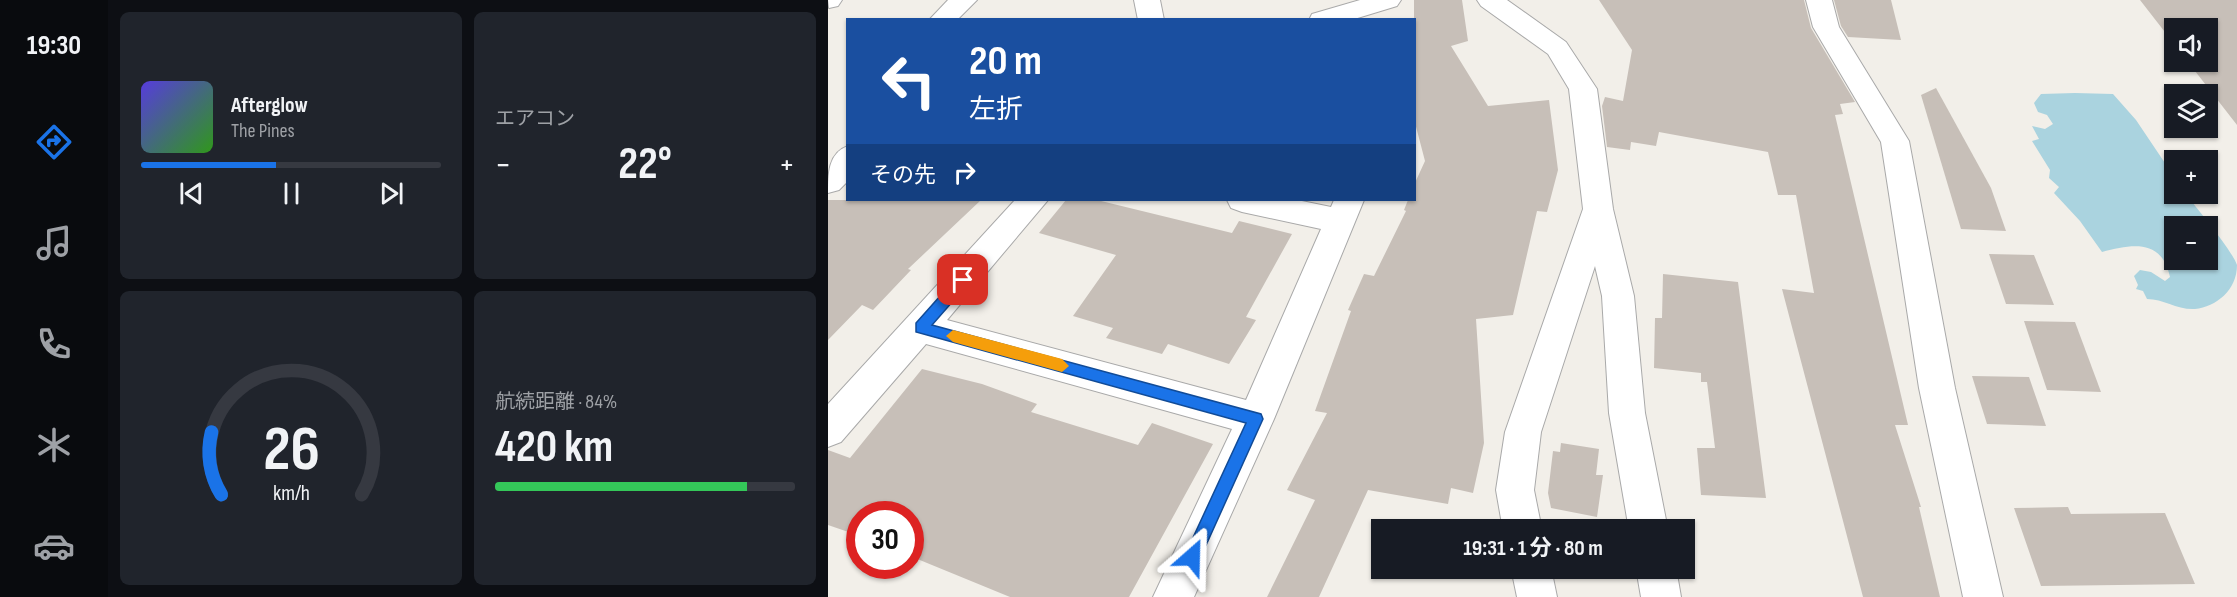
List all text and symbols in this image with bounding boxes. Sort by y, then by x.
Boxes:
map controls [2164,18,2218,270]
button: sound [2164,18,2218,72]
text: 19:30 [27,30,81,62]
text: 20 m [969,36,1042,87]
icon: left [870,42,948,120]
button: layers [2164,84,2218,138]
text: Afterglow [231,92,308,119]
text: 左折 [969,94,1023,126]
text: エアコン [495,107,575,131]
text: The Pines [231,119,295,143]
icon: directions [33,121,75,163]
text: 22° [618,137,672,192]
text: − [495,145,511,185]
text: + [779,145,795,185]
button: + [2164,150,2218,204]
icon: right [948,156,981,189]
text: その先 [870,162,936,189]
icon: previous [175,177,208,210]
icon: pause [275,177,308,210]
icon: next [375,177,408,210]
button: − [2164,216,2218,270]
icon: music [33,222,75,264]
pin [937,254,988,305]
icon: arrive [946,263,979,296]
icon: phone [33,323,75,365]
text: 航続距離 · 84% [495,390,617,414]
text: 26 [263,413,319,488]
text: 420 km [495,420,613,475]
icon: climate [33,424,75,466]
text: km/h [272,481,310,506]
speed limit sign: 30 [846,501,924,579]
icon: car [33,525,75,567]
position arrow [1160,525,1224,589]
text: 19:31 · 1 分 · 80 m [1463,535,1603,562]

